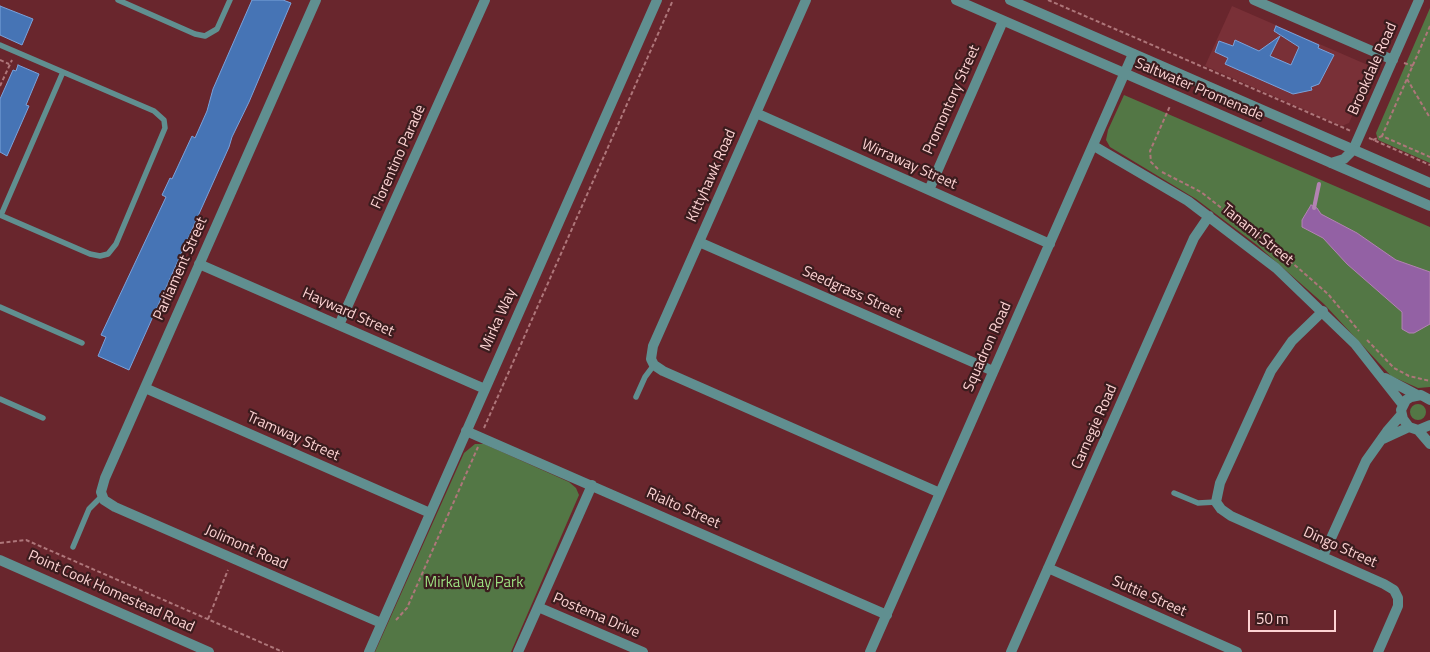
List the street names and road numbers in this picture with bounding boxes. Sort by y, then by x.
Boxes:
street label: Brookdale Road [1345,20,1401,118]
street label: Promontory Street [920,42,984,158]
street label: Saltwater Promenade [1132,55,1266,125]
street label: Florentino Parade [368,102,430,212]
street label: Kittyhawk Road [684,127,740,225]
street label: Wirraway Street [859,136,959,194]
street label: Tanami Street [1217,200,1297,270]
street label: Parliament Street [150,215,212,323]
street label: Seedgrass Street [799,263,905,323]
street label: Hayward Street [299,285,397,341]
street label: Mirka Way [477,286,521,354]
street label: Squadron Road [960,299,1016,395]
street label: Carnegie Road [1068,382,1122,472]
street label: Tramway Street [244,408,342,466]
street label: Rialto Street [643,485,723,533]
street label: Jolimont Road [202,522,290,574]
street label: Dingo Street [1300,524,1380,572]
street label: Point Cook Homestead Road [25,547,197,637]
street label: Suttie Street [1109,573,1189,621]
street label: Postema Drive [550,590,642,642]

